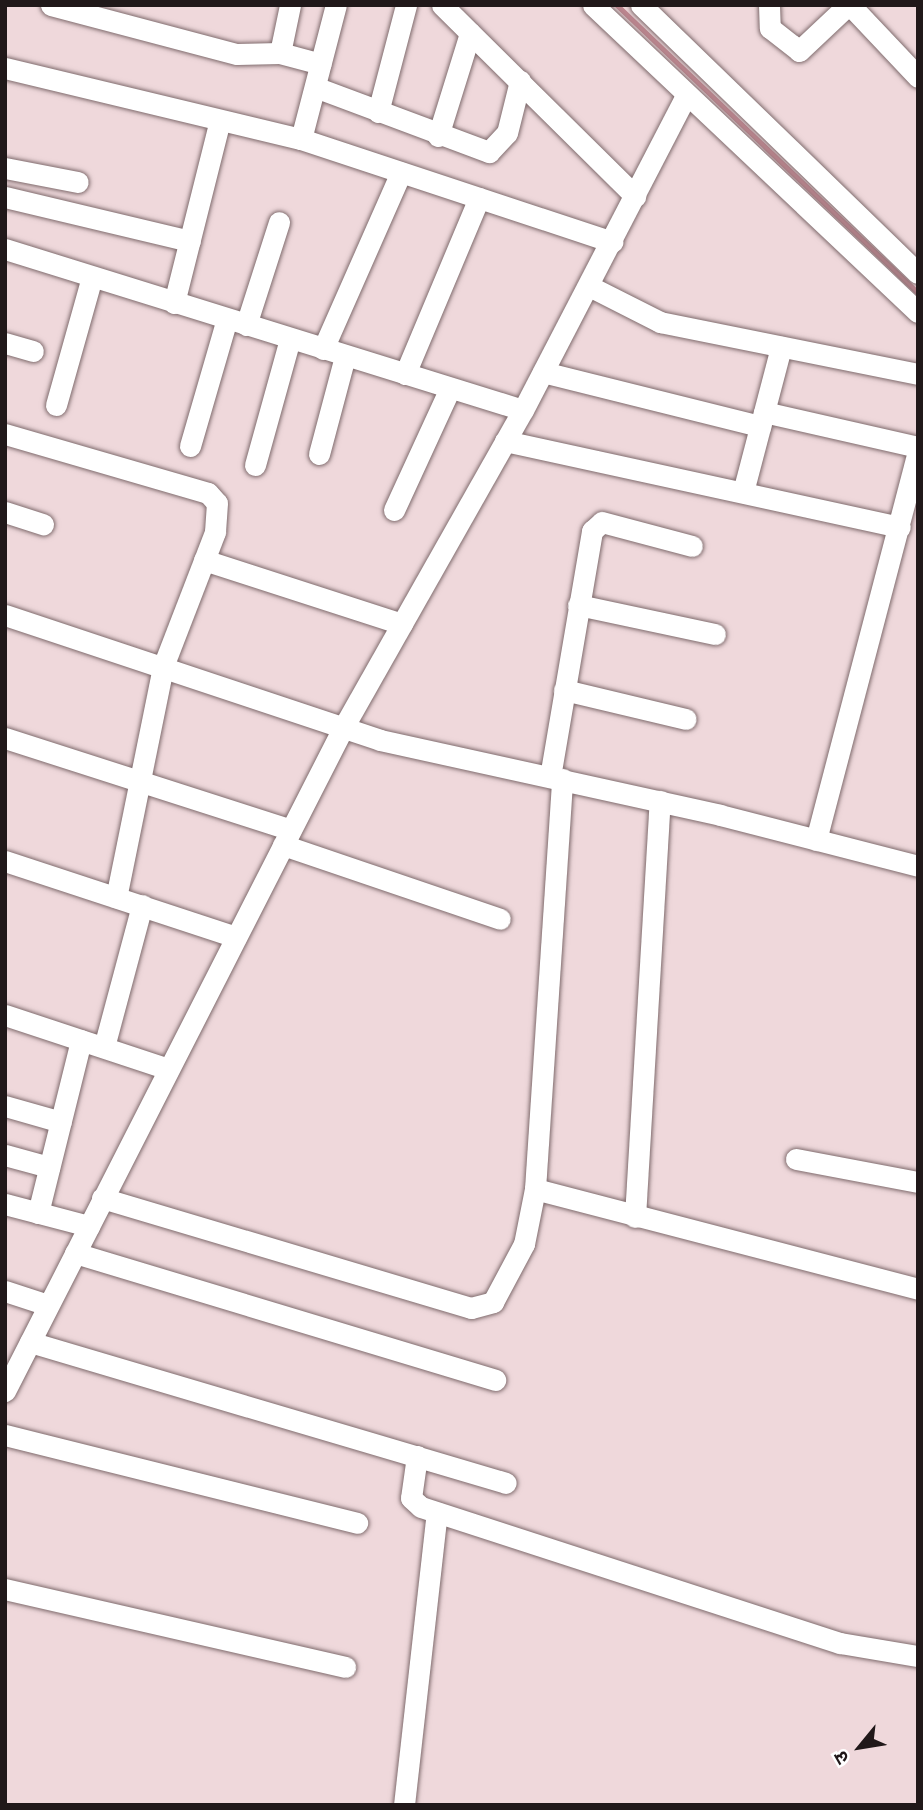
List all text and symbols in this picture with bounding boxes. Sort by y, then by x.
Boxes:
north arrow [825,1712,895,1782]
text: उ [830,1747,854,1768]

